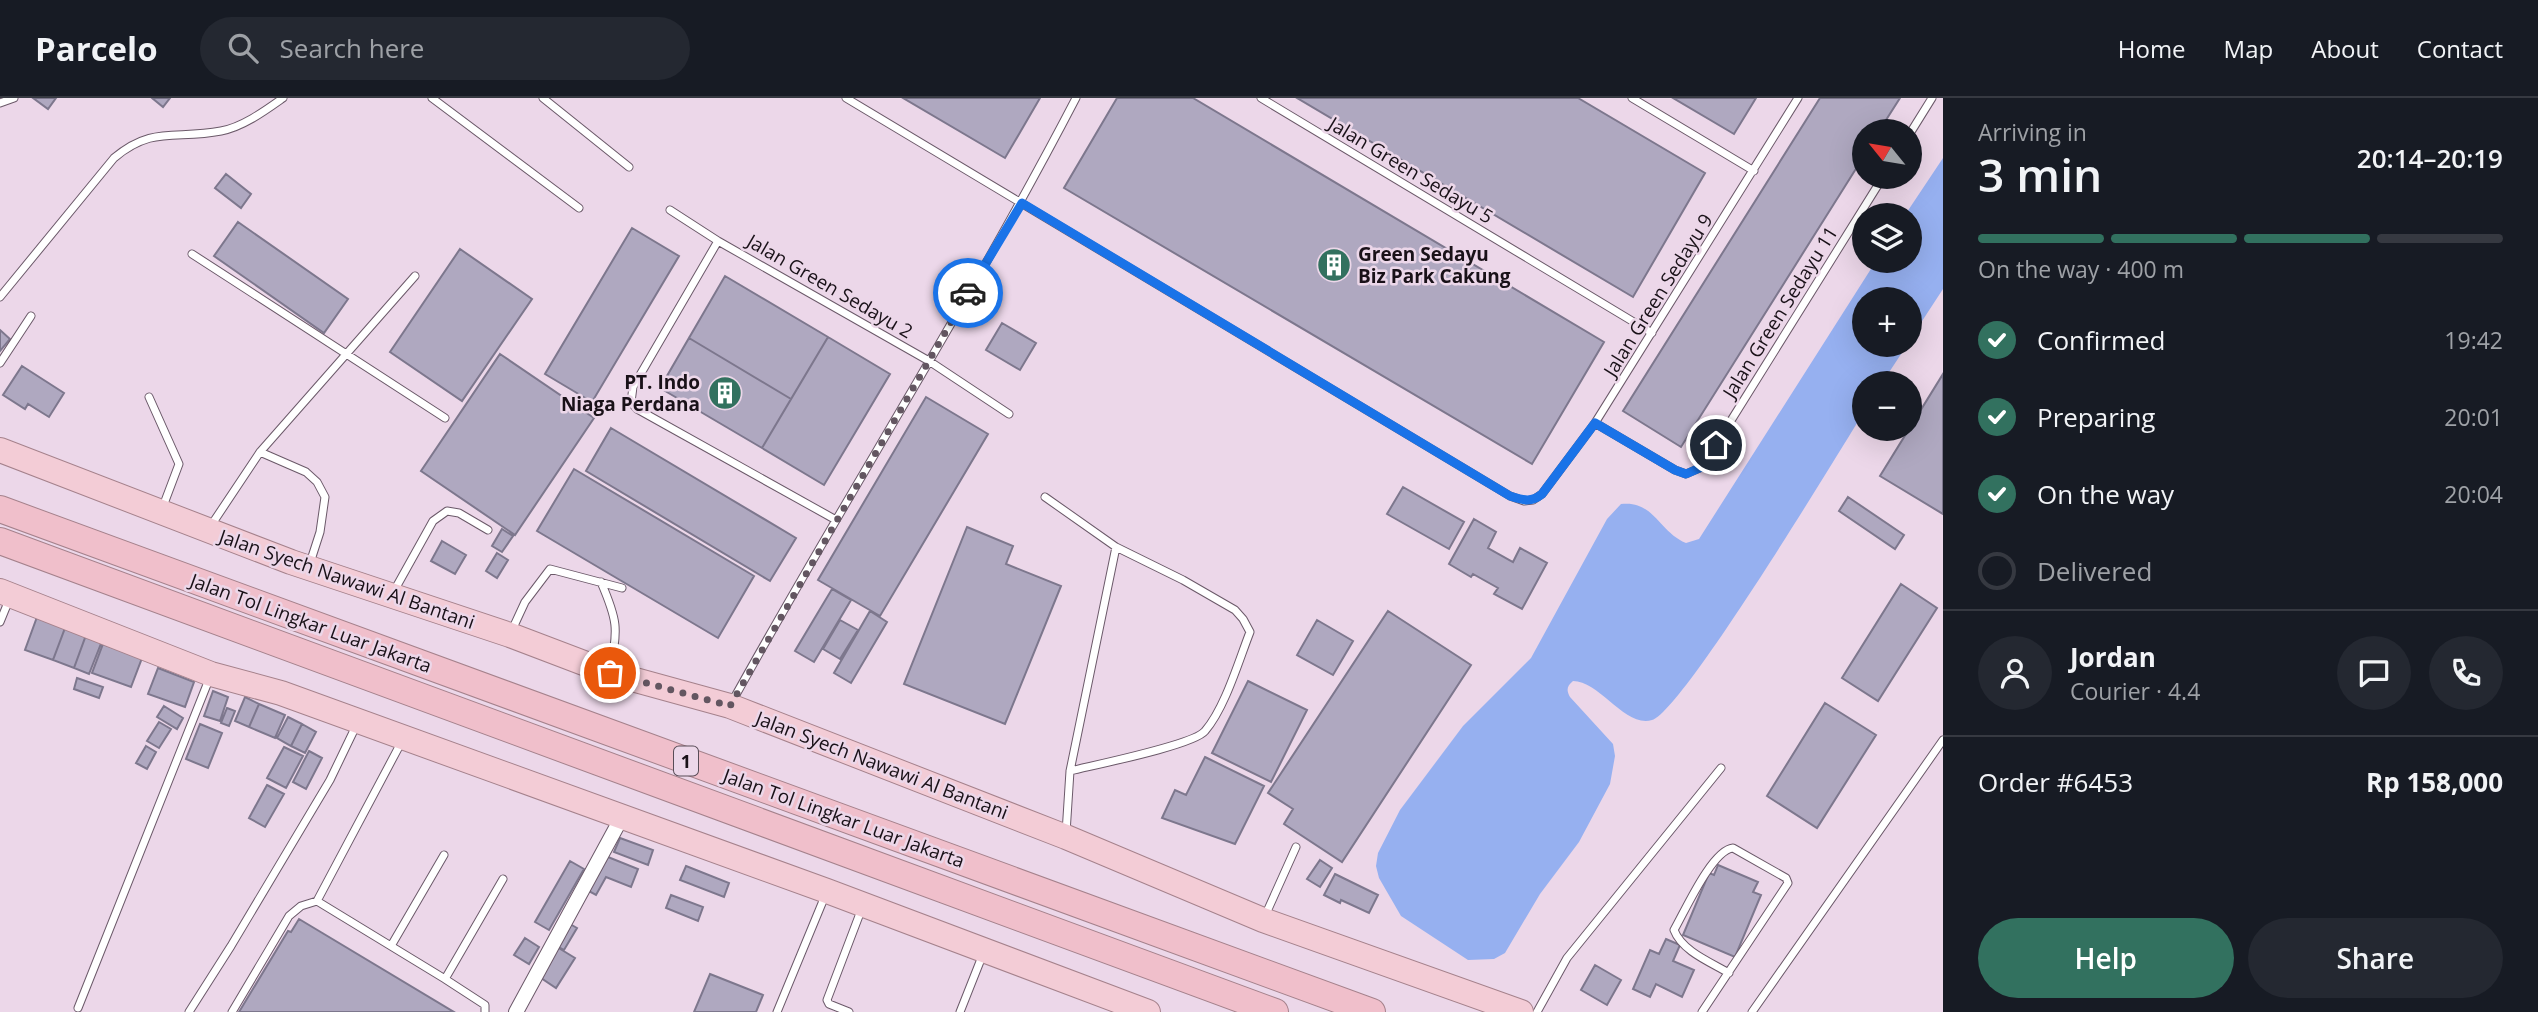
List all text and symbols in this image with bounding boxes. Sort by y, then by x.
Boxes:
search box [200,17,690,80]
text: Parcelo [35,26,158,71]
icon: search [224,29,262,67]
text: Search here [280,30,424,66]
text: Home [2118,32,2186,65]
text: Map [2224,32,2273,65]
text: About [2311,32,2379,65]
text: Contact [2417,32,2503,65]
street label: Jalan Green Sedayu 5 [1322,110,1498,229]
text: Arriving in [1978,116,2087,148]
north arrow [1852,119,1922,189]
map controls [1852,119,1922,441]
text: 20:14–20:19 [2357,140,2503,176]
text: 3 min [1978,143,2102,205]
button: layers [1852,203,1922,273]
street label: Jalan Green Sedayu 9 [1596,209,1719,383]
street label: Jalan Green Sedayu 11 [1715,221,1844,405]
street label: Jalan Green Sedayu 2 [741,227,918,344]
place label: Green Sedayu Biz Park Cakung [1358,241,1511,289]
building icon: Green Sedayu Biz Park Cakung [1315,246,1353,284]
text: On the way · 400 m [1978,253,2184,285]
courier [933,258,1003,328]
icon: car [949,274,987,312]
button: + [1852,287,1922,357]
icon: check [1978,321,2016,359]
text: Confirmed [2037,322,2165,358]
text: 19:42 [2444,324,2503,356]
place label: PT. Indo Niaga Perdana [561,369,700,417]
button: − [1852,371,1922,441]
building icon: PT. Indo Niaga Perdana [706,374,744,412]
icon: check [1978,398,2016,436]
text: Preparing [2037,399,2155,435]
text: 20:01 [2444,401,2503,433]
pin [1686,415,1746,475]
icon: home [1697,426,1735,464]
icon: check [1978,475,2016,513]
text: On the way [2037,476,2174,512]
text: 20:04 [2444,478,2503,510]
street label: Jalan Syech Nawawi Al Bantani [214,522,478,635]
text: Delivered [2037,553,2152,589]
street label: Jalan Tol Lingkar Luar Jakarta [185,566,435,679]
button: person [1978,636,2052,710]
button: chat [2337,636,2411,710]
button: phone [2429,636,2503,710]
text: Jordan [2070,639,2156,675]
pin [580,643,640,703]
icon: bag [591,654,629,692]
text: Courier · 4.4 [2070,675,2200,707]
street label: Jalan Syech Nawawi Al Bantani [750,704,1012,825]
road number: 1 [674,746,698,776]
street label: Jalan Tol Lingkar Luar Jakarta [718,761,968,874]
text: Order #6453 [1978,764,2133,800]
text: Rp 158,000 [2366,764,2503,800]
button: Help [1978,918,2234,998]
button: Share [2248,918,2503,998]

